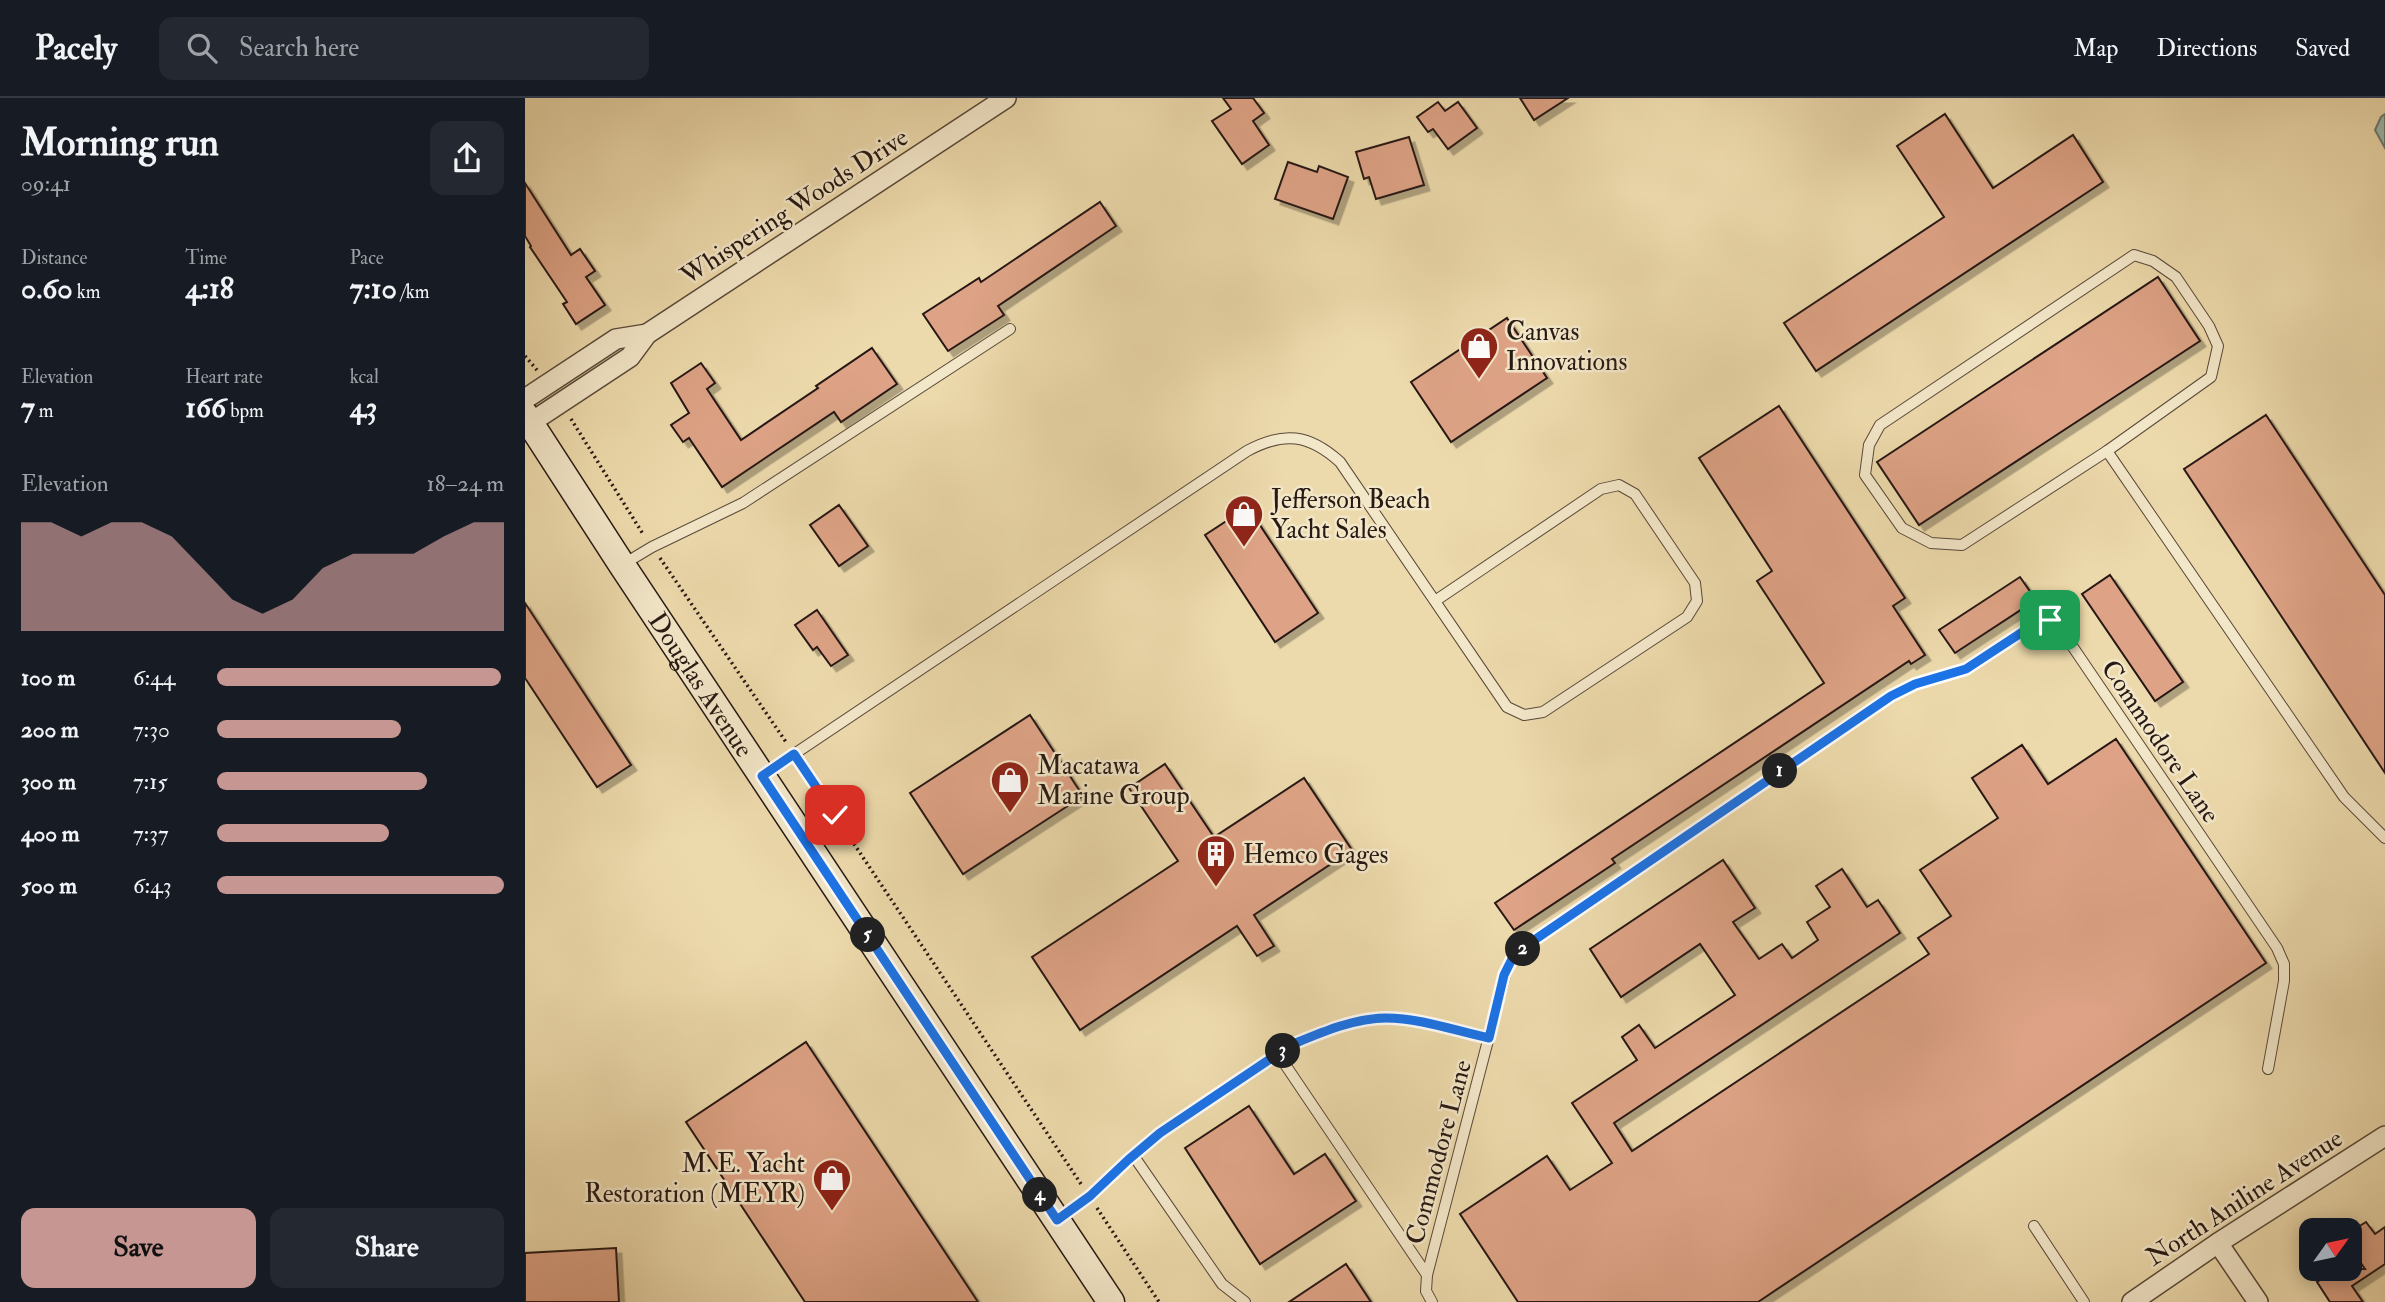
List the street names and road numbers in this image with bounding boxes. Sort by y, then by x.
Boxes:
street label: Whispering Woods Drive [674,121,915,294]
street label: Douglas Avenue [641,607,760,764]
street label: Commodore Lane [2094,654,2226,829]
street label: Commodore Lane [1399,1057,1479,1248]
street label: North Aniline Avenue [2140,1122,2349,1273]

